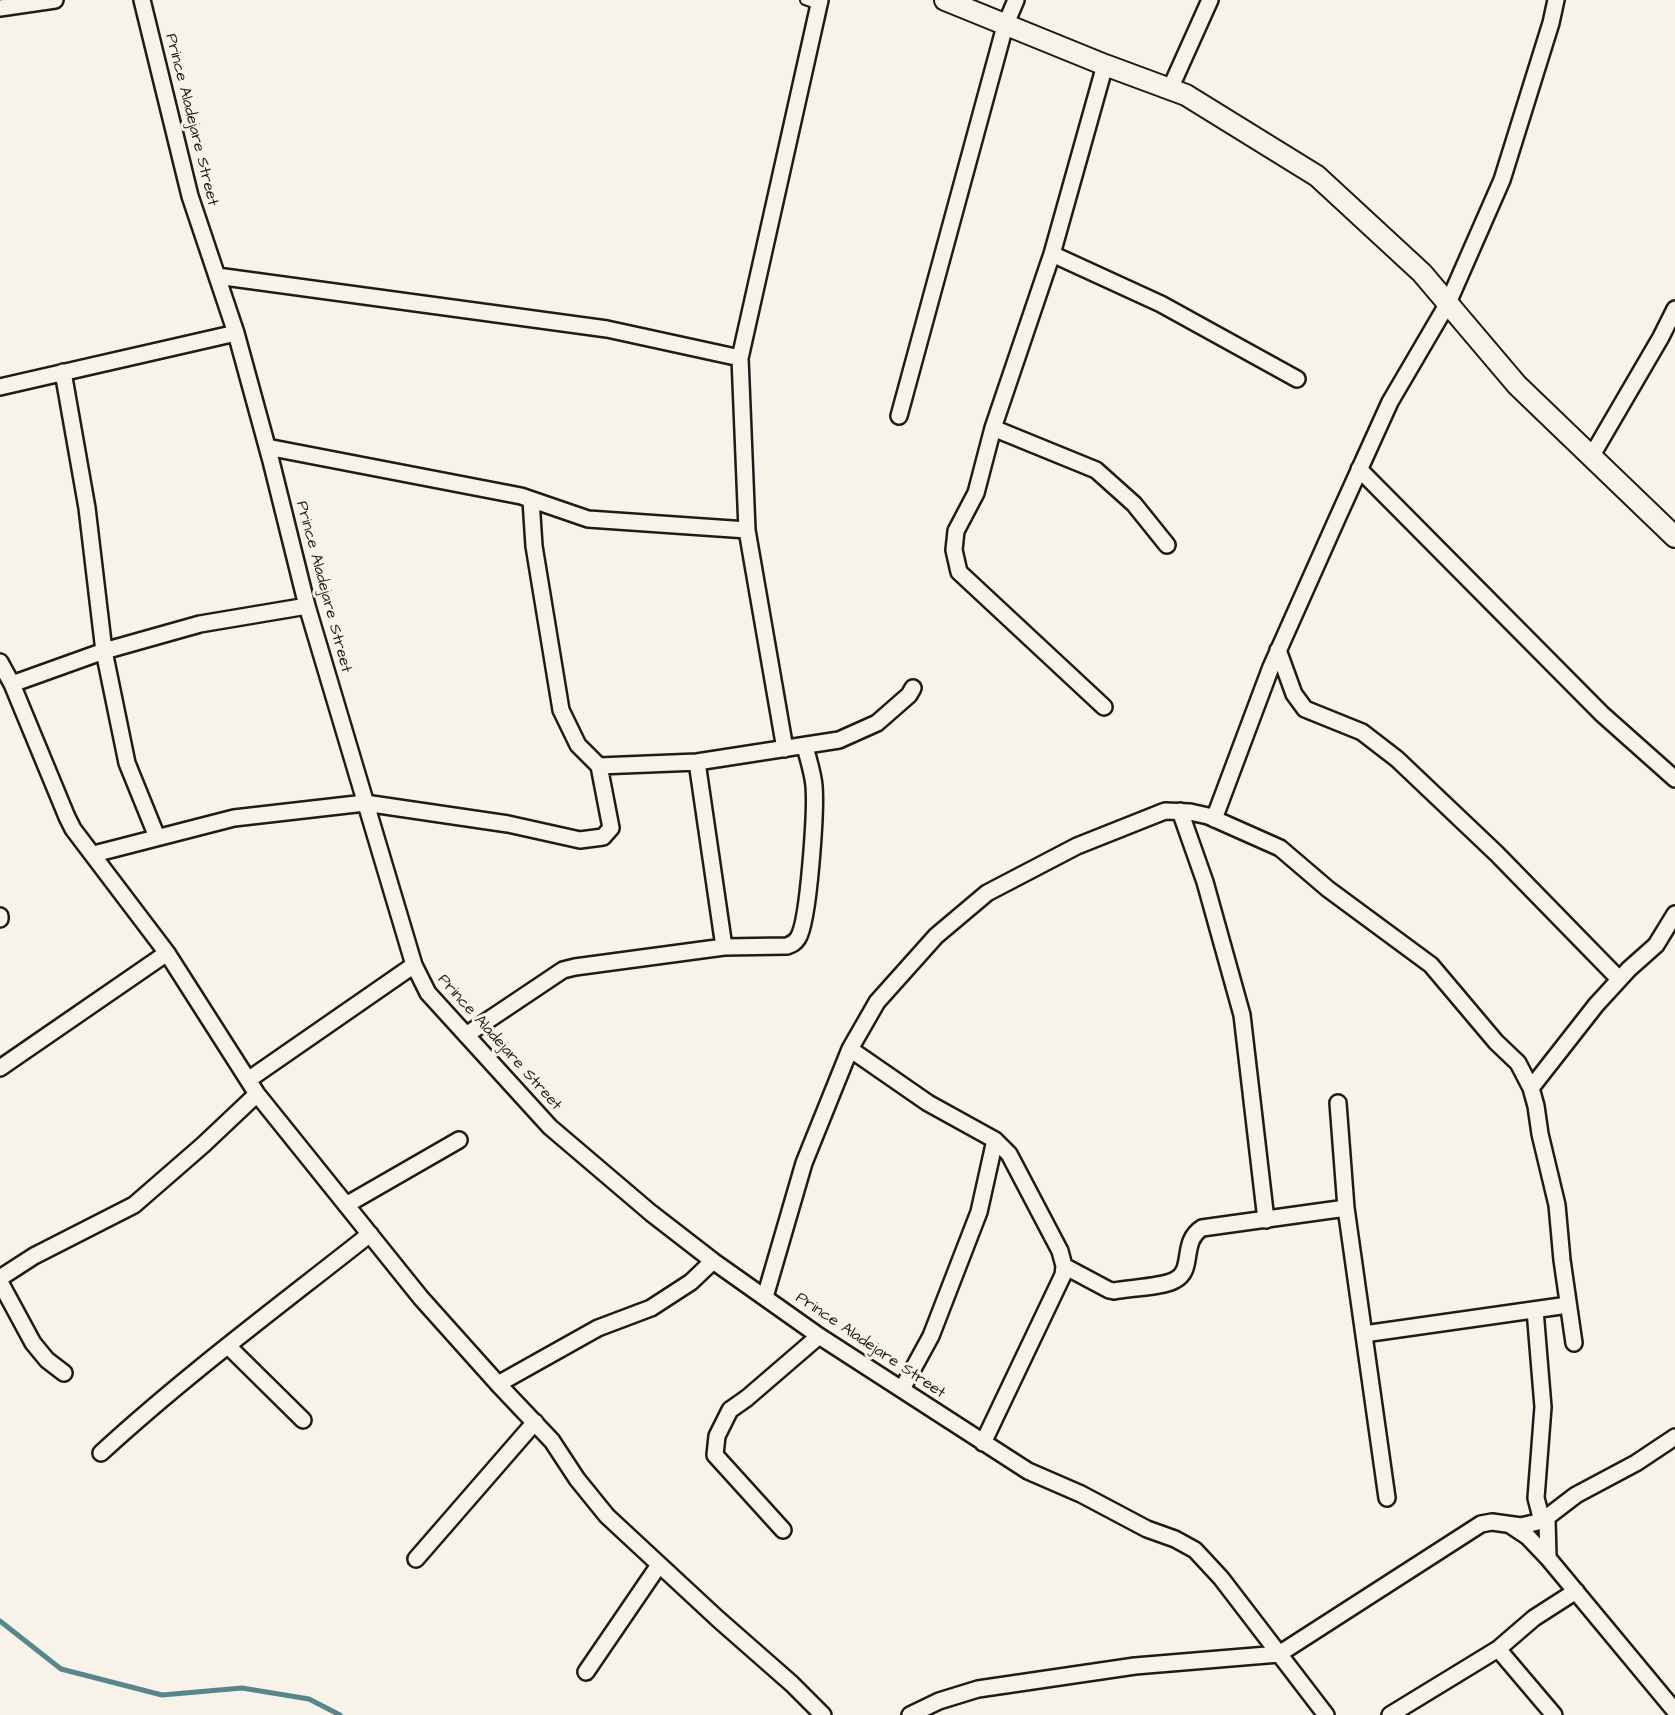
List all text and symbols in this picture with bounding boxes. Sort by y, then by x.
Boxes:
street label: Prince Aladejare Street [160,32,222,208]
street label: Prince Aladejare Street [291,499,355,675]
street label: Prince Aladejare Street [433,971,565,1115]
street label: Prince Aladejare Street [791,1289,949,1403]

